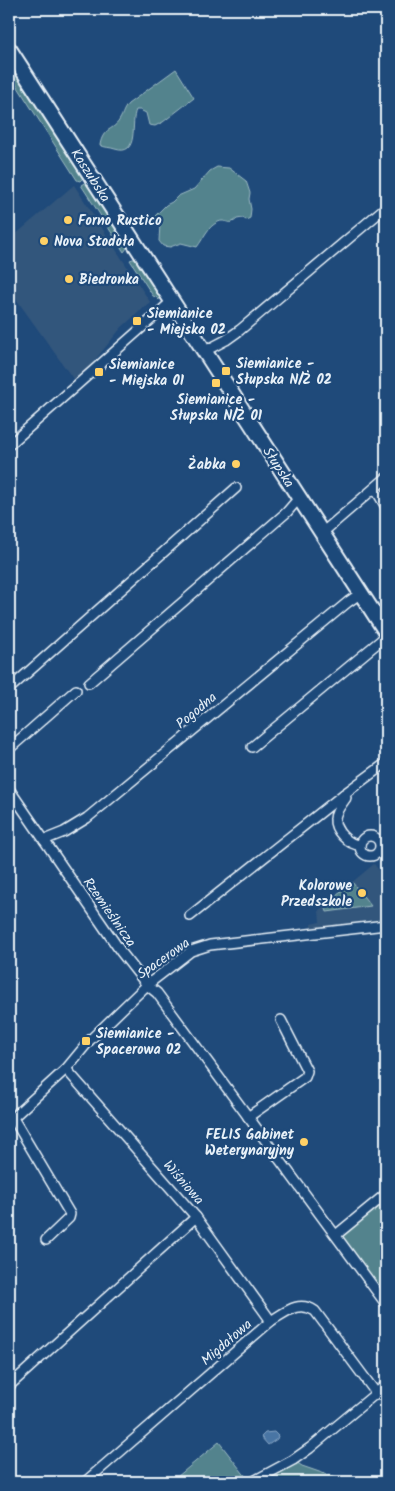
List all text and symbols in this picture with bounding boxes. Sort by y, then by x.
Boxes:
street label: Kaszubska [65,144,116,207]
place label: Forno Rustico [78,210,162,232]
marker: Forno Rustico [62,214,74,226]
place label: Nova Stodoła [54,231,135,253]
marker: Nova Stodoła [38,235,50,247]
place label: Biedronka [79,269,139,291]
marker: Biedronka [63,273,75,285]
place label: Siemianice - Miejska 02 [147,303,226,341]
marker: Siemianice - Miejska 02 [131,315,143,327]
place label: Siemianice - Słupska N/Ż 02 [236,353,332,391]
place label: Siemianice - Miejska 01 [109,354,185,392]
marker: Siemianice - Słupska N/Ż 02 [220,365,232,377]
marker: Siemianice - Miejska 01 [93,366,105,378]
marker: Siemianice - Słupska N/Ż 01 [210,377,222,389]
place label: Siemianice - Słupska N/Ż 01 [170,389,263,427]
street label: Słupska [257,443,300,492]
place label: Żabka [188,454,226,476]
marker: Żabka [230,458,242,470]
street label: Pogodna [171,687,222,735]
street label: Rzemieślnicza [77,873,141,952]
place label: Kolorowe Przedszkole [281,875,352,913]
marker: Kolorowe Przedszkole [356,887,368,899]
street label: Spacerowa [133,933,195,985]
place label: Siemianice - Spacerowa 02 [96,1023,181,1061]
marker: Siemianice - Spacerowa 02 [80,1035,92,1047]
place label: FELIS Gabinet Weterynaryjny [205,1124,295,1162]
marker: FELIS Gabinet Weterynaryjny [298,1136,310,1148]
street label: Wiśniowa [157,1155,209,1210]
street label: Migdałowa [196,1314,257,1371]

